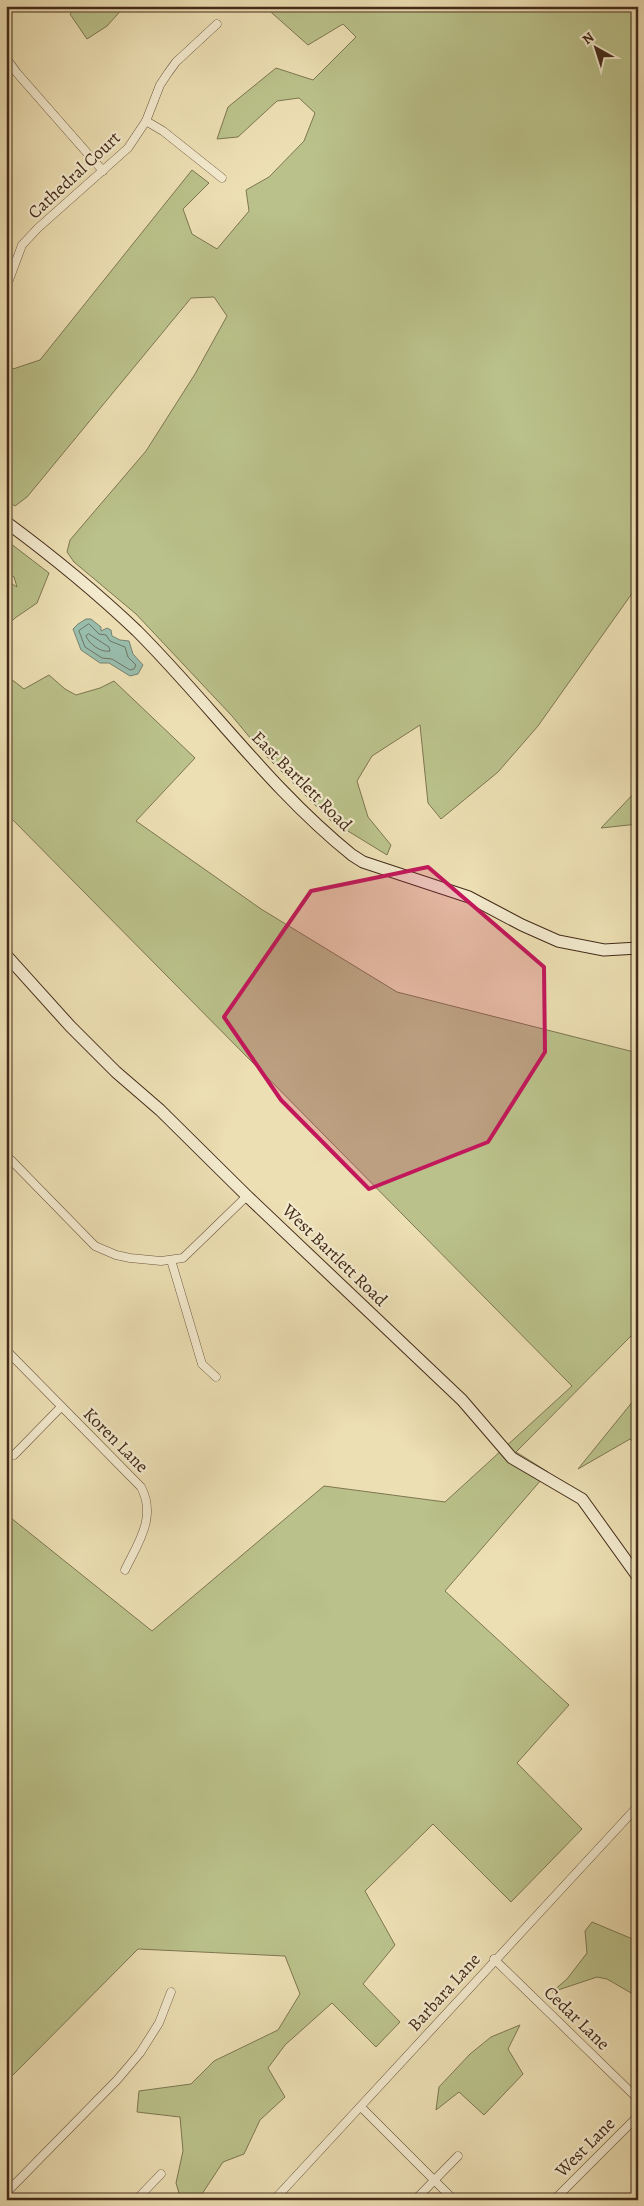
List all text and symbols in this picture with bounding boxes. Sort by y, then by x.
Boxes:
north arrow [572,22,622,72]
text: N [578,28,598,49]
street label: Cathedral Court [23,126,126,224]
street label: East Bartlett Road [247,726,358,837]
street label: West Bartlett Road [276,1198,393,1312]
street label: Koren Lane [78,1402,154,1478]
street label: Barbara Lane [402,1948,486,2036]
street label: Cedar Lane [539,1981,615,2055]
street label: West Lane [549,2112,620,2183]

